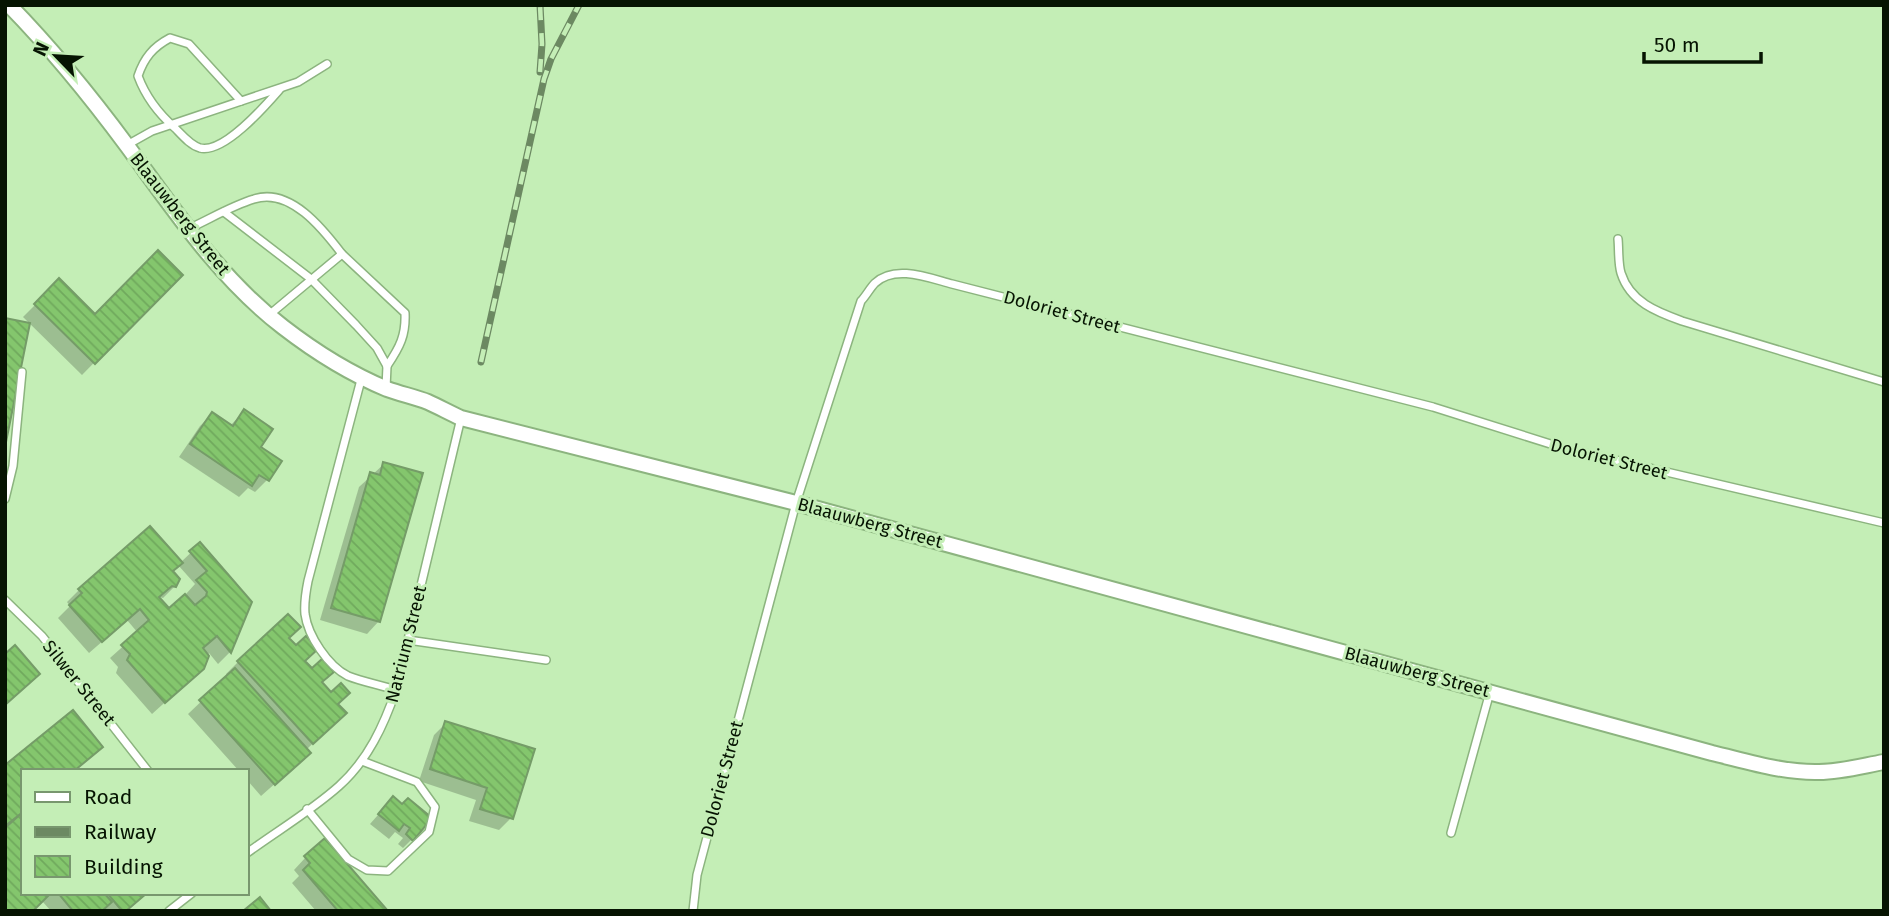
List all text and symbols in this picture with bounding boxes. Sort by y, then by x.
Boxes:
north arrow [21,21,91,91]
scale bar [1644,21,1761,65]
text: 50 m [1654,32,1700,58]
text: N [28,38,54,60]
street label: Blaauwberg Street [125,148,235,280]
street label: Doloriet Street [1001,286,1123,338]
street label: Doloriet Street [1548,434,1670,484]
street label: Blaauwberg Street [795,493,945,553]
street label: Natrium Street [381,583,431,705]
street label: Silwer Street [38,636,120,730]
street label: Blaauwberg Street [1342,642,1492,702]
street label: Doloriet Street [696,718,748,840]
legend [21,769,248,895]
text: Road [84,784,132,810]
text: Railway [84,819,157,845]
text: Building [84,854,163,880]

